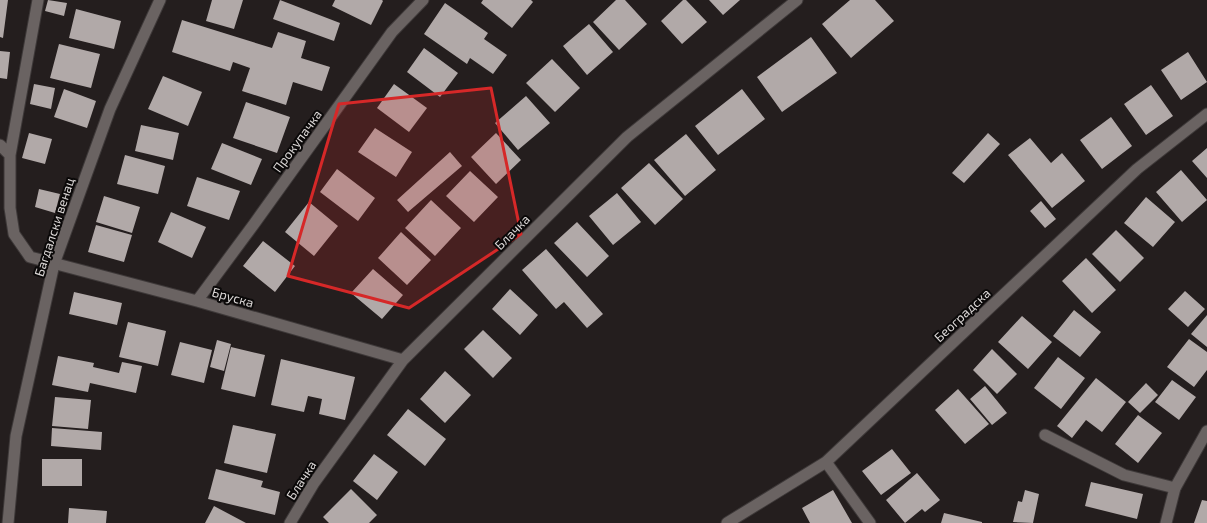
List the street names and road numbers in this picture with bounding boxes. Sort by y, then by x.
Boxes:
street label: Прокупачка [269,107,325,175]
street label: Багдалски венац [31,175,78,278]
street label: Блачка [491,211,533,253]
street label: Бруска [210,283,256,311]
street label: Београдска [931,285,993,345]
street label: Блачка [282,457,320,503]

